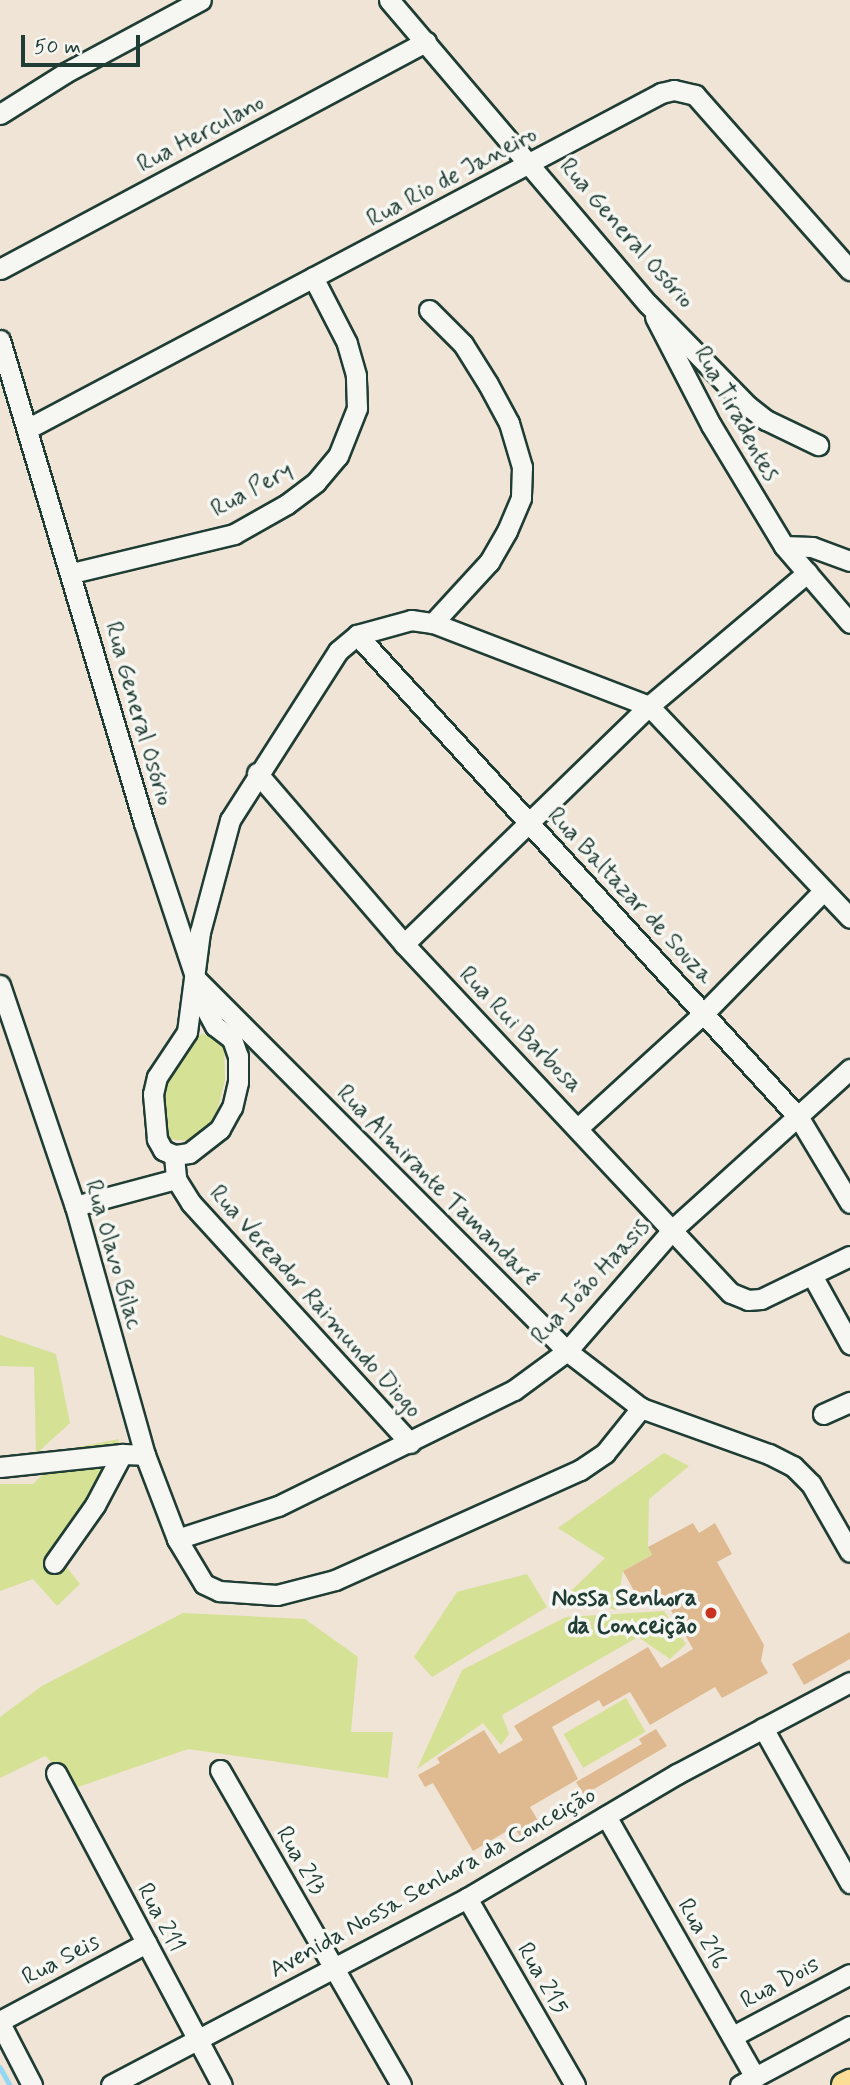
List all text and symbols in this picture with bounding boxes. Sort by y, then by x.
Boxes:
scale bar [24,21,144,65]
text: 50 m [34,33,81,61]
street label: Rua Herculano [132,88,270,180]
street label: Rua Rio de Janeiro [364,121,540,233]
street label: Rua General Osório [552,151,700,317]
street label: Rua Tiradentes [688,343,784,485]
street label: Rua Pery [206,456,298,524]
street label: Rua General Osório [97,617,179,811]
street label: Rua Baltazar de Souza [541,802,719,990]
street label: Rua Rui Barbosa [452,960,588,1100]
street label: Rua Almirante Tamandaré [328,1077,546,1295]
street label: Rua Vereador Raimundo Diogo [200,1177,430,1427]
street label: Rua Olavo Bilac [78,1178,148,1332]
street label: Rua João Haasis [526,1213,656,1351]
place label: Nossa Senhora da Conceição [551,1585,697,1641]
marker: Nossa Senhora da Conceição [703,1605,719,1621]
street label: Avenida Nossa Senhora da Conceição [265,1781,601,1985]
street label: Rua 213 [269,1821,331,1901]
street label: Rua 211 [130,1878,190,1958]
street label: Rua 216 [670,1894,734,1974]
street label: Rua Seis [17,1928,105,1992]
street label: Rua 215 [510,1938,574,2020]
street label: Rua Dois [735,1950,825,2016]

